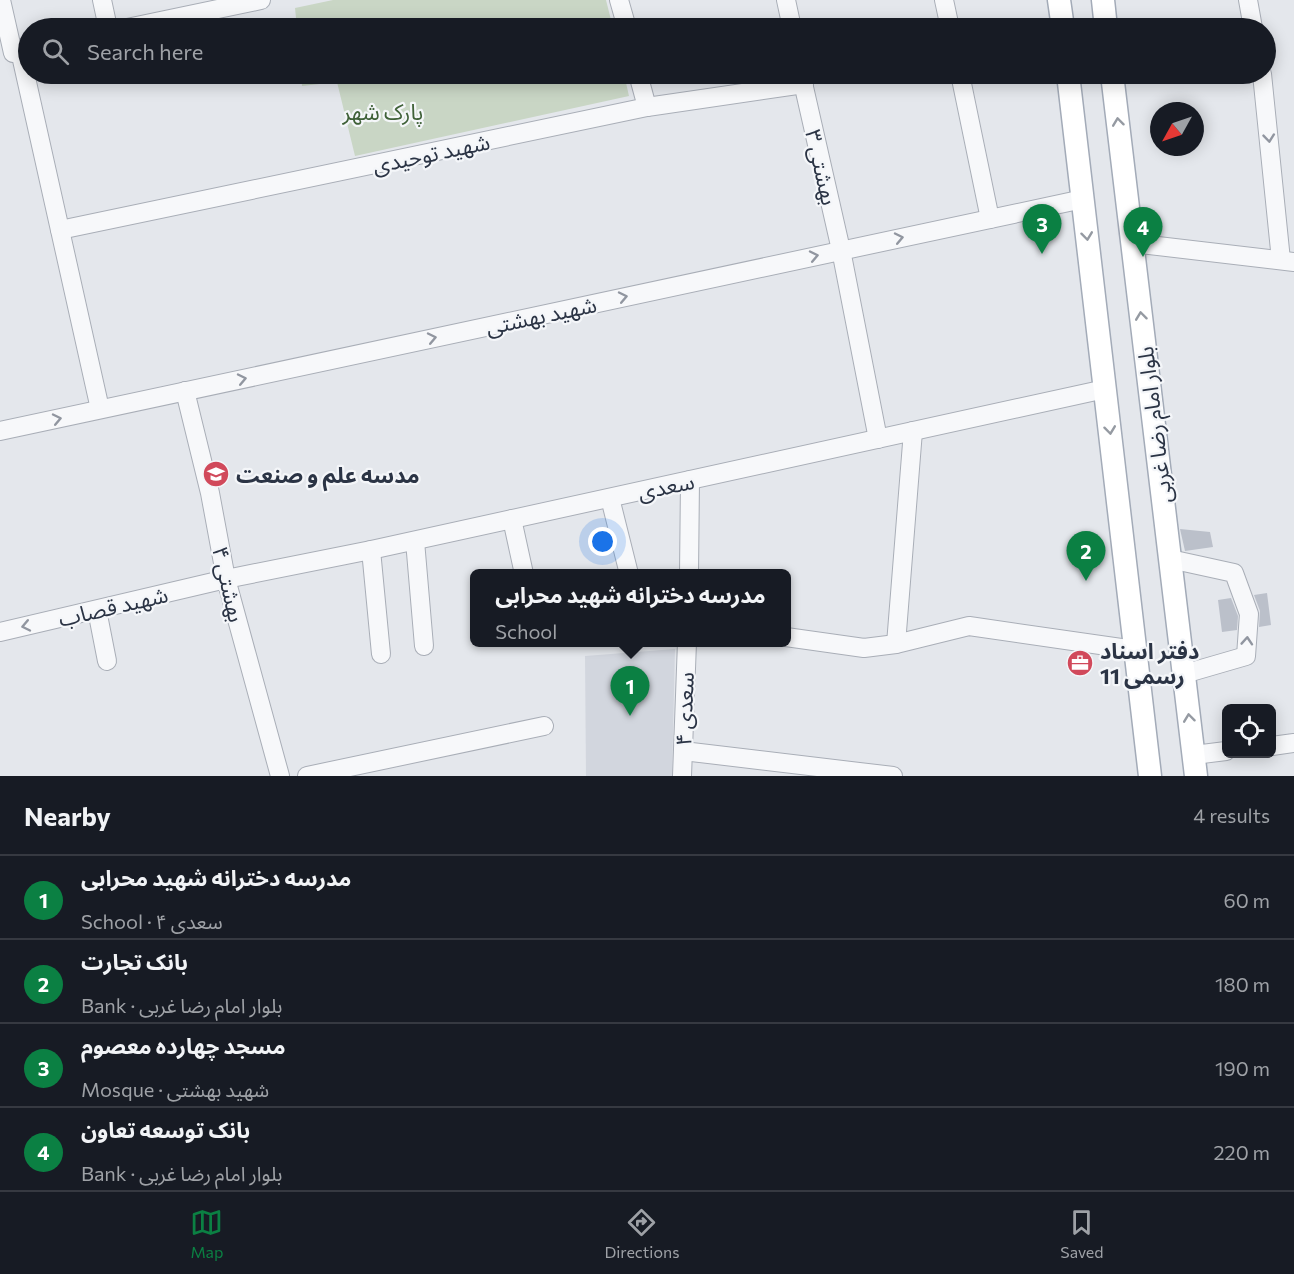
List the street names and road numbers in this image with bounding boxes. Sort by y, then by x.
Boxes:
street label: بهشتی ۳ [800,126,844,208]
street label: شهید توحیدی [370,127,492,179]
street label: شهید بهشتی [483,290,599,340]
street label: بلوار امام رضا غربی [1131,345,1181,505]
street label: سعدی [635,467,697,505]
street label: بهشتی ۴ [207,543,251,625]
street label: شهید قصاب [56,580,170,632]
street label: سعدی ۴ [669,672,699,746]

